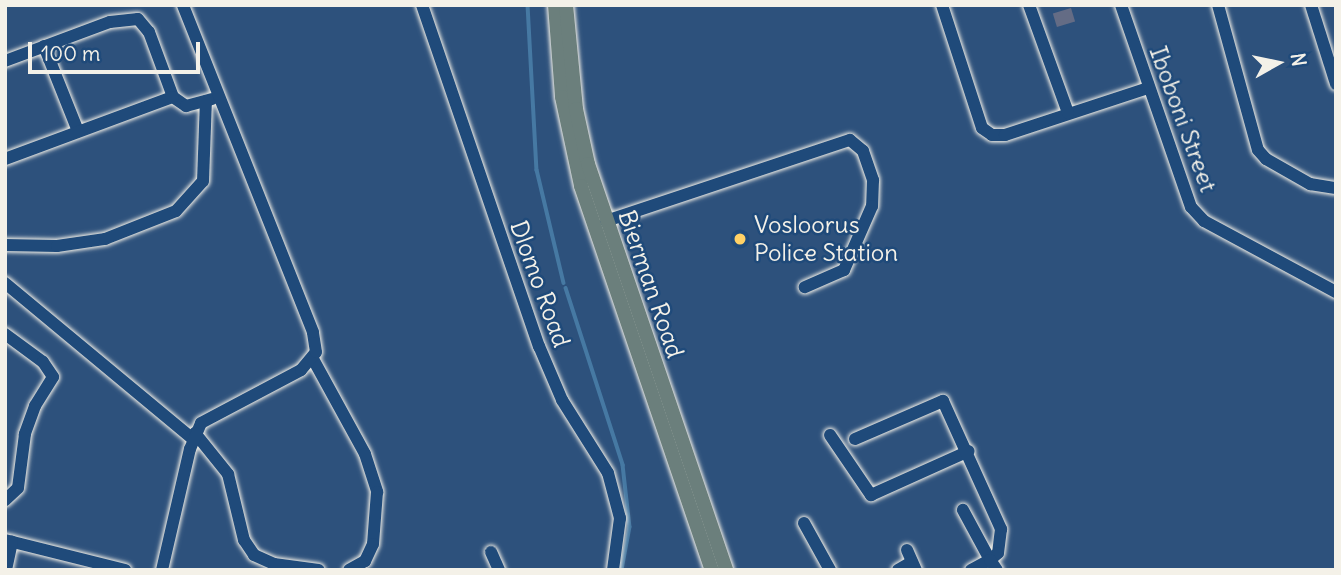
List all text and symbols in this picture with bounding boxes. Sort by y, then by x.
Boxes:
scale bar [32,28,203,72]
north arrow [1243,28,1313,98]
text: 100 m [41,40,100,67]
street label: Iboboni Street [1143,42,1223,196]
text: N [1286,51,1312,68]
street label: Bierman Road [612,206,690,362]
place label: Vosloorus Police Station [754,211,898,267]
street label: Dlomo Road [504,217,576,351]
marker: Vosloorus Police Station [732,231,748,247]

